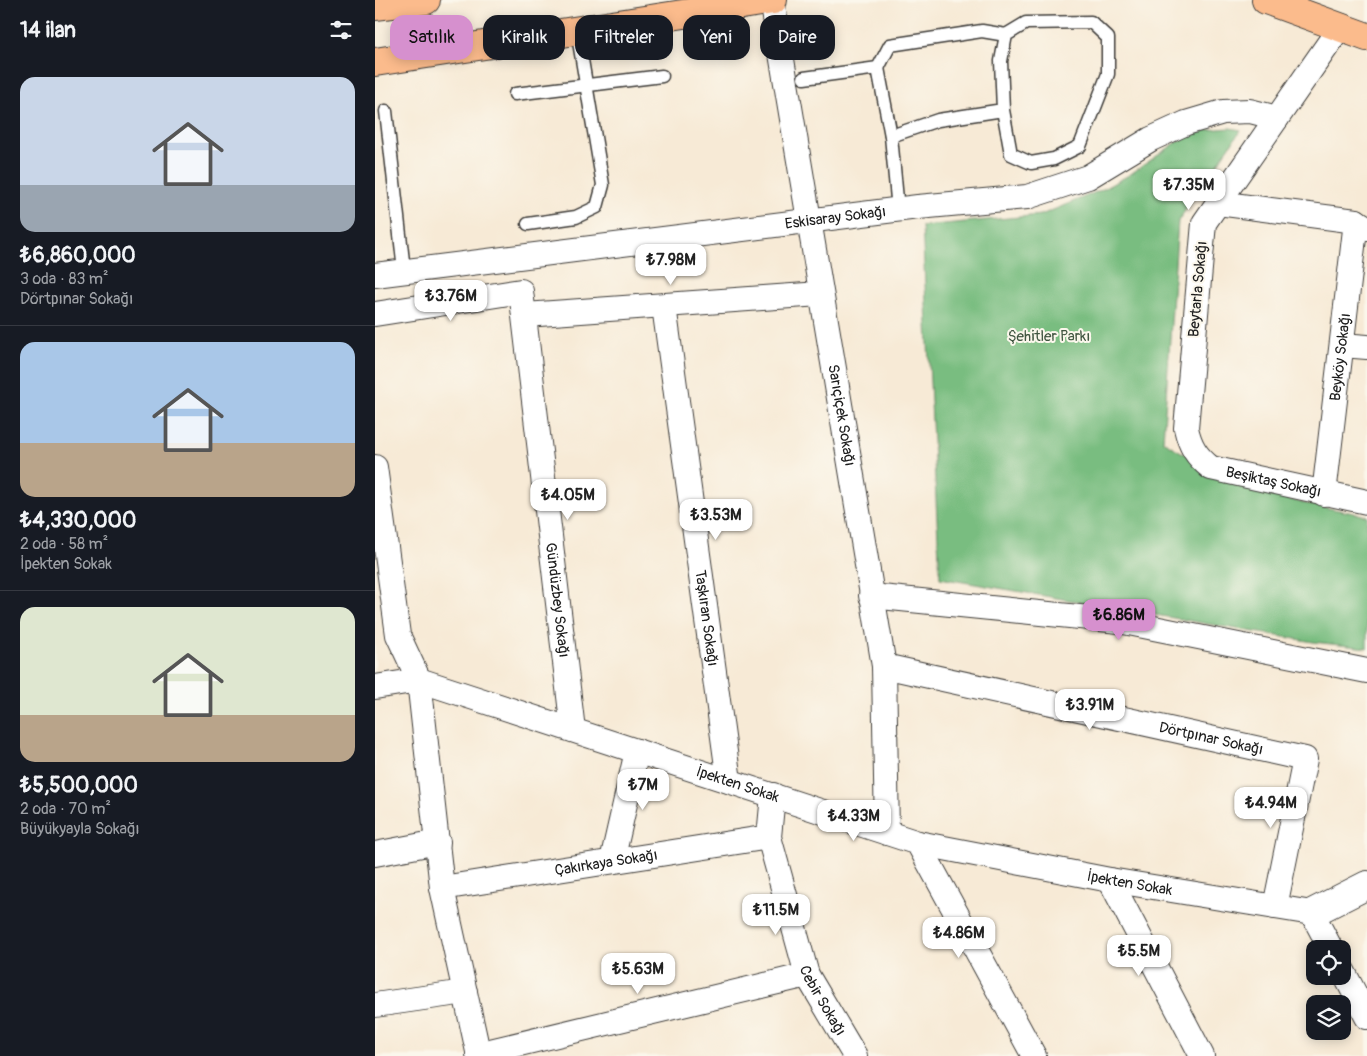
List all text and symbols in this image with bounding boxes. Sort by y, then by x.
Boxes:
chip: Satılık [390,15,473,60]
chip: Kiralık [483,15,565,60]
chip: Filtreler [575,15,673,60]
chip: Yeni [683,15,750,60]
chip: Daire [760,15,835,60]
icon: filters [327,16,355,44]
text: 14 ilan [20,17,76,44]
icon: home [143,109,233,199]
pin: ₺7.35M [1148,168,1230,211]
text: ₺7.35M [1164,175,1214,195]
street label: Eskisaray Sokağı [784,202,887,233]
street label: Beytarla Sokağı [1184,240,1212,338]
text: ₺6,860,000 [20,242,136,269]
pin: ₺7.98M [630,244,712,286]
text: ₺7.98M [646,250,696,270]
text: 3 oda · 83 m² [20,269,109,289]
pin: ₺3.76M [410,280,492,322]
text: ₺3.76M [425,286,477,306]
text: Dörtpınar Sokağı [20,289,133,309]
street label: Beyköy Sokağı [1325,312,1355,402]
park label: Şehitler Parkı [1008,327,1090,346]
street label: Sarıçiçek Sokağı [824,363,860,468]
icon: home [143,375,233,465]
street label: Beşiktaş Sokağı [1224,462,1323,501]
pin: ₺4.05M [527,478,609,521]
text: ₺4.05M [541,485,595,505]
pin: ₺3.53M [675,498,757,541]
text: ₺3.53M [690,505,742,525]
text: ₺4,330,000 [20,507,136,534]
text: 2 oda · 58 m² [20,534,108,554]
street label: Gündüzbey Sokağı [541,542,574,659]
text: İpekten Sokak [20,554,112,574]
street label: Taşkıran Sokağı [691,569,723,667]
pin: ₺6.86M [1078,598,1160,641]
text: ₺6.86M [1093,605,1145,625]
icon: home [143,640,233,730]
pin: ₺3.91M [1049,688,1131,731]
text: ₺3.91M [1066,695,1114,715]
street label: Dörtpınar Sokağı [1157,718,1265,759]
street label: İpekten Sokak [694,762,782,807]
pin: ₺7M [619,768,667,811]
text: ₺5,500,000 [20,772,138,799]
text: ₺7M [628,775,658,795]
pin: ₺4.94M [1230,786,1312,829]
text: ₺4.94M [1245,793,1297,813]
text: 2 oda · 70 m² [20,799,111,819]
pin: ₺4.33M [813,800,895,842]
text: ₺4.33M [828,806,880,826]
text: Büyükyayla Sokağı [20,819,140,839]
street label: Çakırkaya Sokağı [553,845,659,880]
street label: İpekten Sokak [1085,866,1175,900]
pin: ₺11.5M [735,894,817,936]
text: ₺11.5M [753,900,799,920]
pin: ₺4.86M [918,916,1000,959]
text: ₺4.86M [933,923,985,943]
pin: ₺5.5M [1104,934,1174,977]
map controls [1306,940,1351,1040]
button: locate [1306,940,1351,985]
text: ₺5.5M [1118,941,1160,961]
pin: ₺5.63M [597,952,679,995]
text: ₺5.63M [612,959,664,979]
street label: Cebir Sokağı [795,963,850,1039]
button: layers [1306,995,1351,1040]

